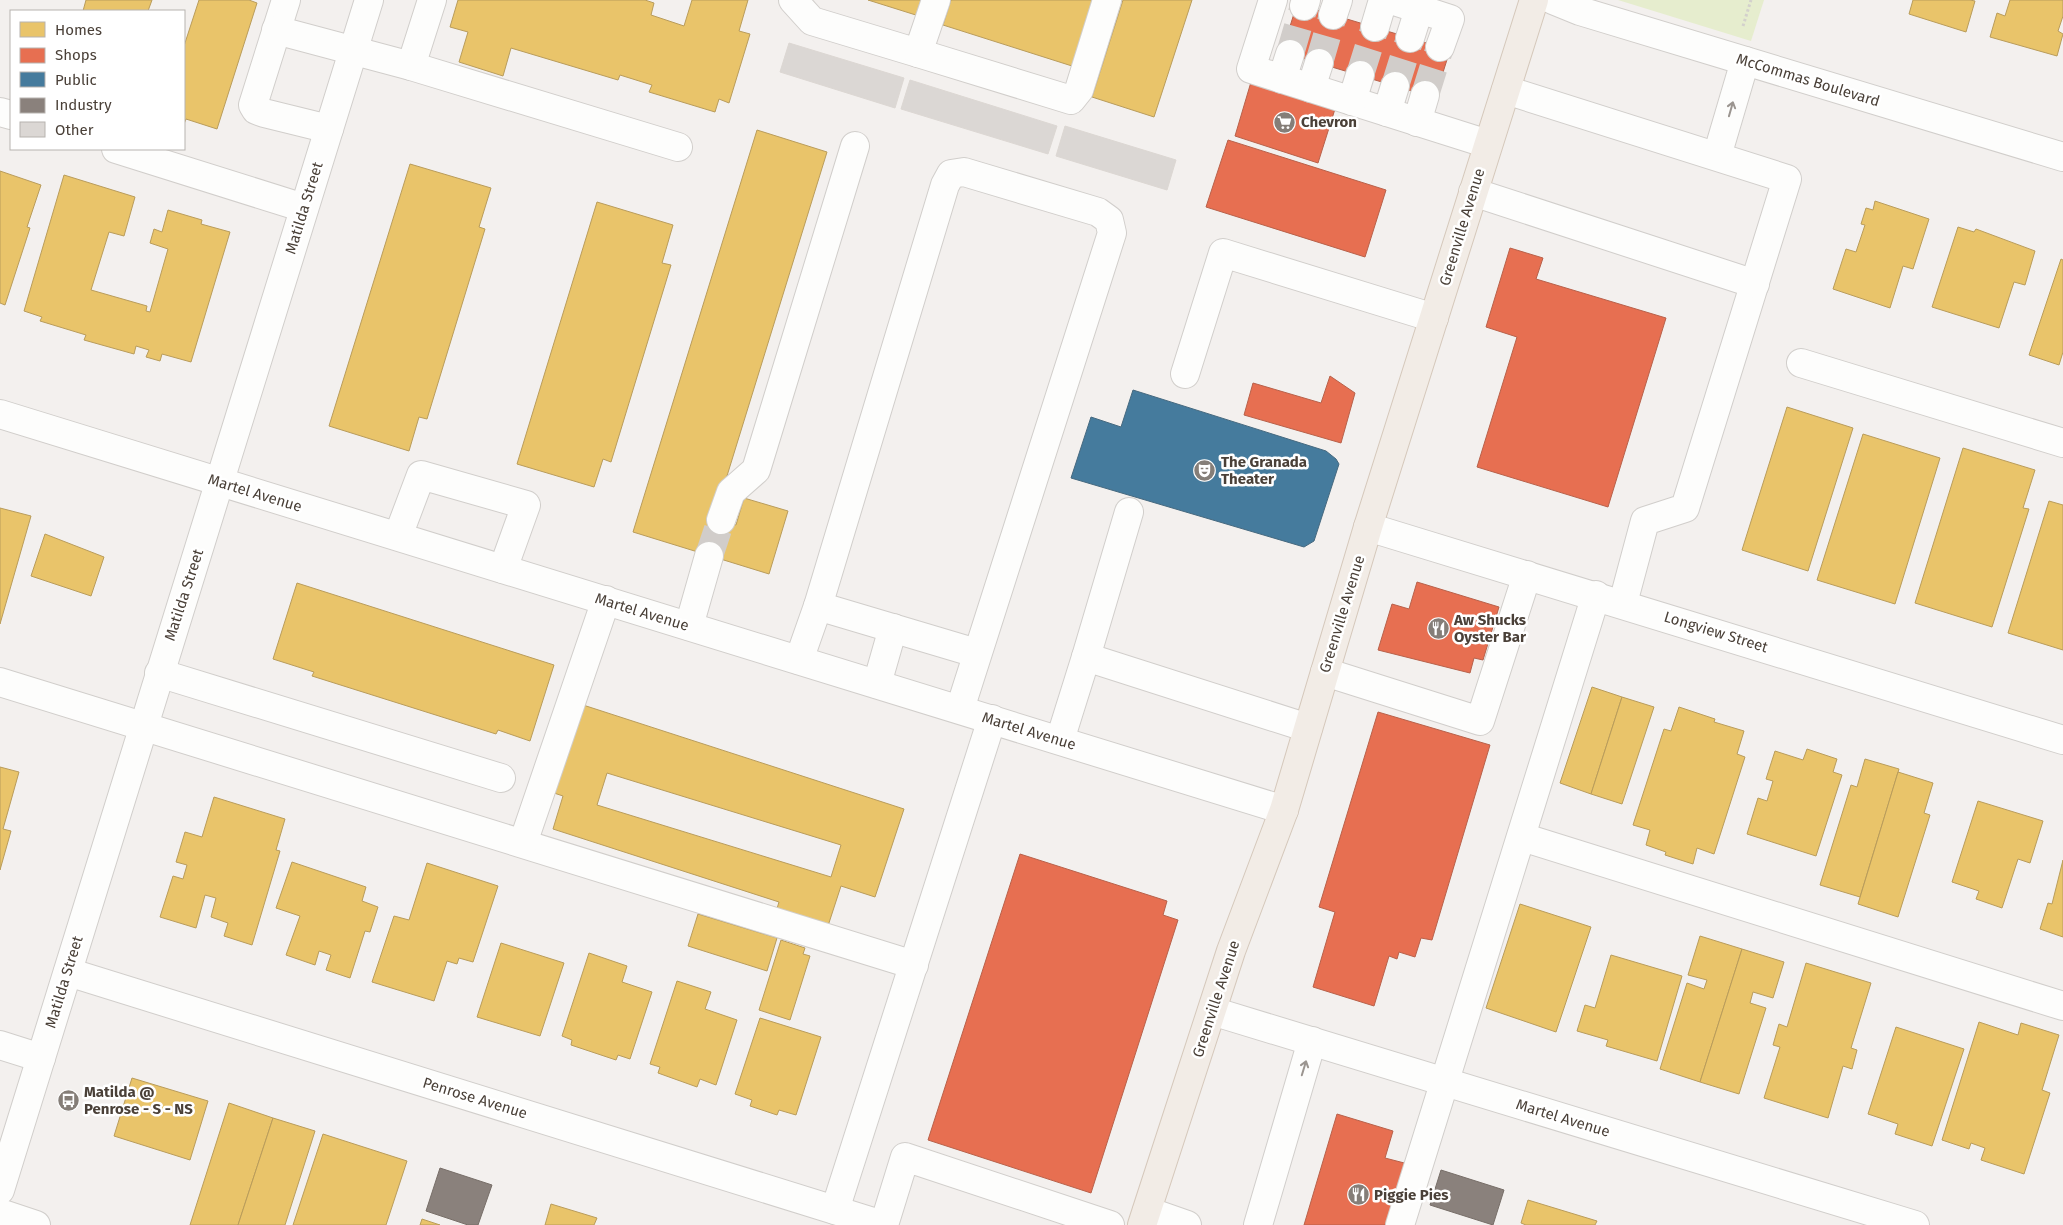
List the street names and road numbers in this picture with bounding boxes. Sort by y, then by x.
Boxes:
street label: McCommas Boulevard [1734,50,1882,110]
street label: Matilda Street [281,159,327,256]
street label: Greenville Avenue [1436,166,1488,288]
street label: Martel Avenue [206,470,304,516]
street label: Matilda Street [161,546,208,643]
street label: Greenville Avenue [1316,553,1368,675]
street label: Martel Avenue [593,589,691,635]
street label: Longview Street [1662,608,1771,657]
street label: Martel Avenue [980,708,1078,754]
street label: Matilda Street [41,933,87,1030]
street label: Greenville Avenue [1189,938,1243,1060]
street label: Penrose Avenue [421,1074,529,1122]
street label: Martel Avenue [1514,1095,1612,1141]

